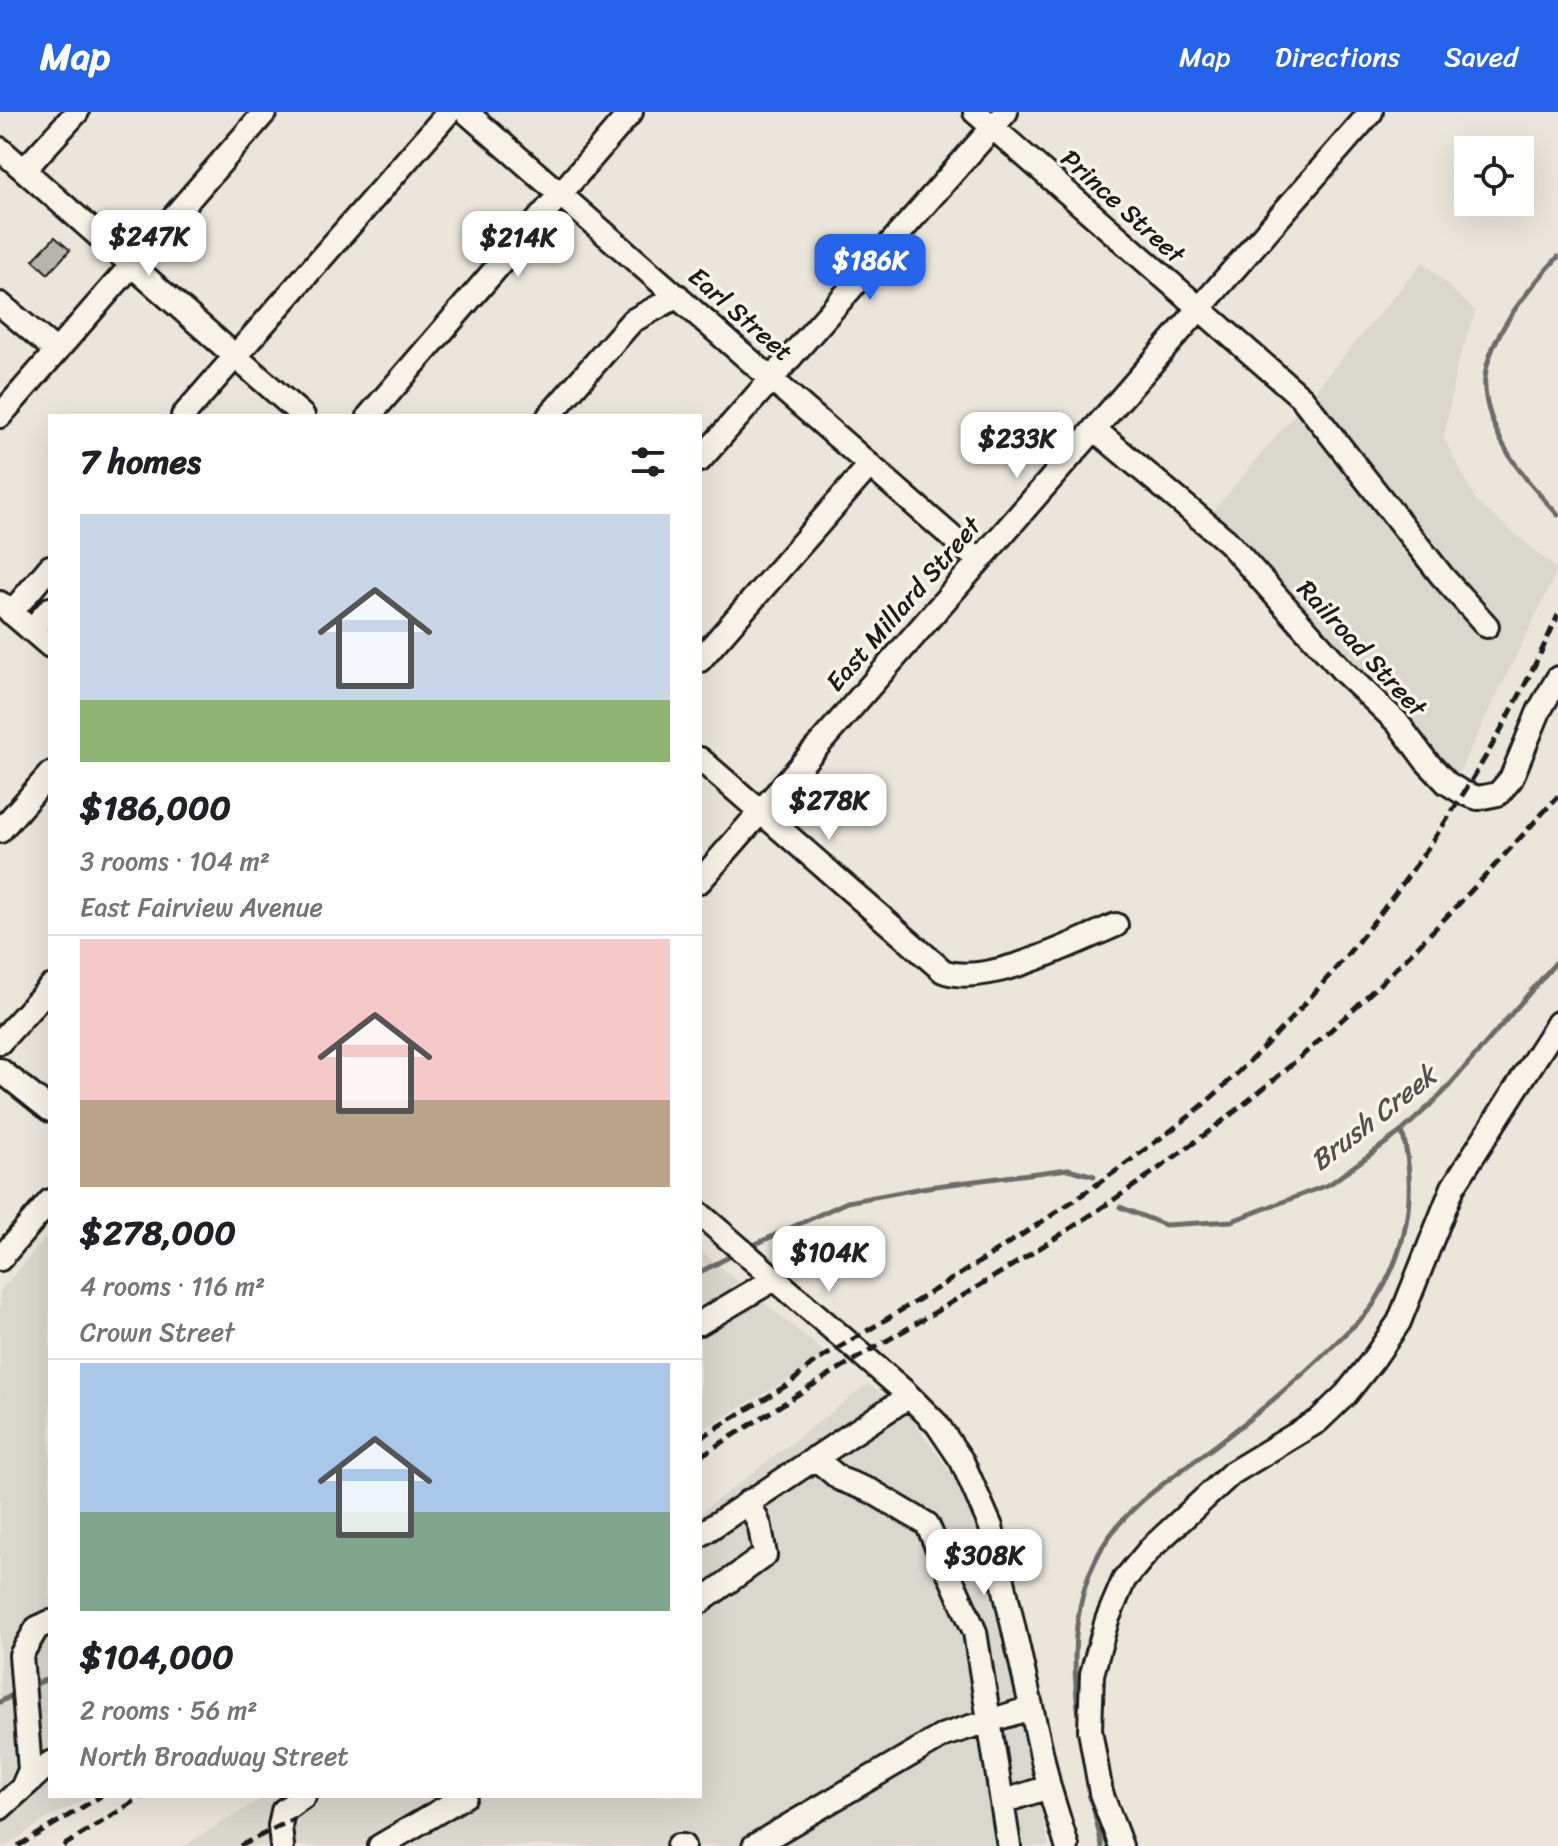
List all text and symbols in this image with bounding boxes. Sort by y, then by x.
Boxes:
text: Map [40,23,110,90]
text: Map [1179,32,1231,81]
text: Directions [1275,32,1400,81]
text: Saved [1444,32,1518,81]
map controls [1454,136,1534,216]
button: locate [1454,136,1534,216]
street label: Prince Street [1050,137,1197,276]
pin: $247K [93,210,205,278]
pin: $214K [462,211,574,279]
text: $247K [109,213,189,259]
text: $214K [480,214,556,260]
pin: $186K [814,234,926,302]
text: $186K [833,237,907,283]
street label: Earl Street [678,255,804,373]
pin: $233K [961,412,1073,480]
text: $233K [979,415,1055,461]
text: 7 homes [80,432,201,492]
icon: filters [626,440,670,484]
street label: East Millard Street [813,505,994,702]
icon: home [303,566,447,710]
street label: Railroad Street [1285,568,1440,729]
pin: $278K [773,774,885,842]
text: $278K [790,777,868,823]
text: $186,000 [80,778,231,838]
text: 3 rooms · 104 m² [80,838,270,884]
text: East Fairview Avenue [80,884,323,930]
icon: home [303,991,447,1135]
water label: Brush Creek [1299,1050,1450,1184]
text: $278,000 [80,1203,236,1263]
pin: $104K [773,1226,885,1294]
text: $104K [790,1229,868,1275]
text: 4 rooms · 116 m² [80,1263,265,1309]
text: Crown Street [80,1309,235,1355]
icon: home [303,1415,447,1559]
pin: $308K [928,1529,1040,1597]
text: $308K [944,1532,1024,1578]
text: $104,000 [80,1627,234,1687]
text: 2 rooms · 56 m² [80,1687,258,1733]
text: North Broadway Street [80,1733,349,1779]

